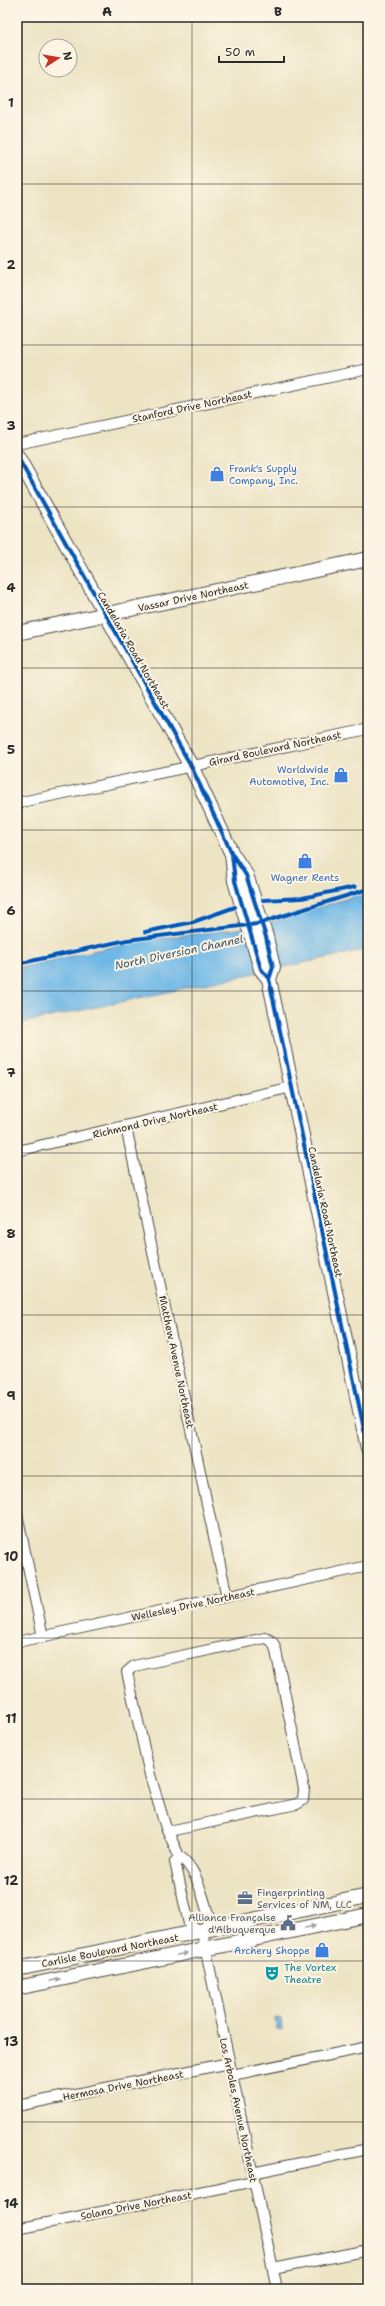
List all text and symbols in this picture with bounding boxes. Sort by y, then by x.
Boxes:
text: A [102,3,112,20]
text: B [274,3,282,20]
north arrow [38,38,78,78]
scale bar [219,38,284,64]
text: 50 m [225,44,255,60]
text: N [59,50,76,62]
text: 1 [8,94,14,111]
text: 2 [6,256,16,273]
street label: Stanford Drive Northeast [131,387,253,426]
text: 3 [6,417,16,434]
place label: Frank's Supply Company, Inc. [229,462,298,487]
shop icon: Frank's Supply Company, Inc. [208,465,226,483]
street label: Vassar Drive Northeast [137,578,250,615]
text: 4 [6,579,16,596]
street label: Candelaria Road Northeast [95,589,173,711]
street label: Girard Boulevard Northeast [208,728,342,769]
text: 5 [7,741,15,758]
place label: Worldwide Automotive, Inc. [249,763,329,788]
shop icon: Worldwide Automotive, Inc. [332,766,350,784]
shop icon: Wagner Rents [296,852,314,870]
place label: Wagner Rents [271,871,339,884]
text: 6 [6,902,16,919]
water label: North Diversion Channel [113,931,245,973]
text: 7 [6,1064,16,1081]
street label: Richmond Drive Northeast [91,1100,219,1141]
street label: Candelaria Road Northeast [305,1145,346,1279]
text: 8 [6,1225,16,1242]
street label: Matthew Avenue Northeast [156,1294,197,1430]
text: 9 [6,1387,16,1404]
text: 10 [4,1548,18,1565]
street label: Wellesley Drive Northeast [130,1585,256,1624]
text: 11 [5,1710,17,1727]
text: 12 [4,1872,18,1889]
place label: Fingerprinting Services of NM, LLC [257,1886,352,1911]
office icon: Fingerprinting Services of NM, LLC [236,1889,254,1907]
place label: Alliance Française d'Albuquerque [188,1911,276,1936]
public building icon: Alliance Française d'Albuquerque [279,1914,297,1932]
one-way arrow [304,1924,316,1930]
street label: Carlisle Boulevard Northeast [40,1931,180,1970]
shop icon: Archery Shoppe [313,1941,331,1959]
place label: Archery Shoppe [234,1944,310,1957]
one-way arrow [176,1950,189,1956]
place label: The Vortex Theatre [284,1961,336,1986]
theatre icon: The Vortex Theatre [263,1964,281,1982]
one-way arrow [49,1976,61,1982]
text: 13 [4,2033,18,2050]
street label: Los Arboles Avenue Northeast [217,2037,260,2184]
street label: Hermosa Drive Northeast [61,2067,185,2104]
street label: Solano Drive Northeast [79,2188,193,2223]
text: 14 [4,2195,18,2212]

